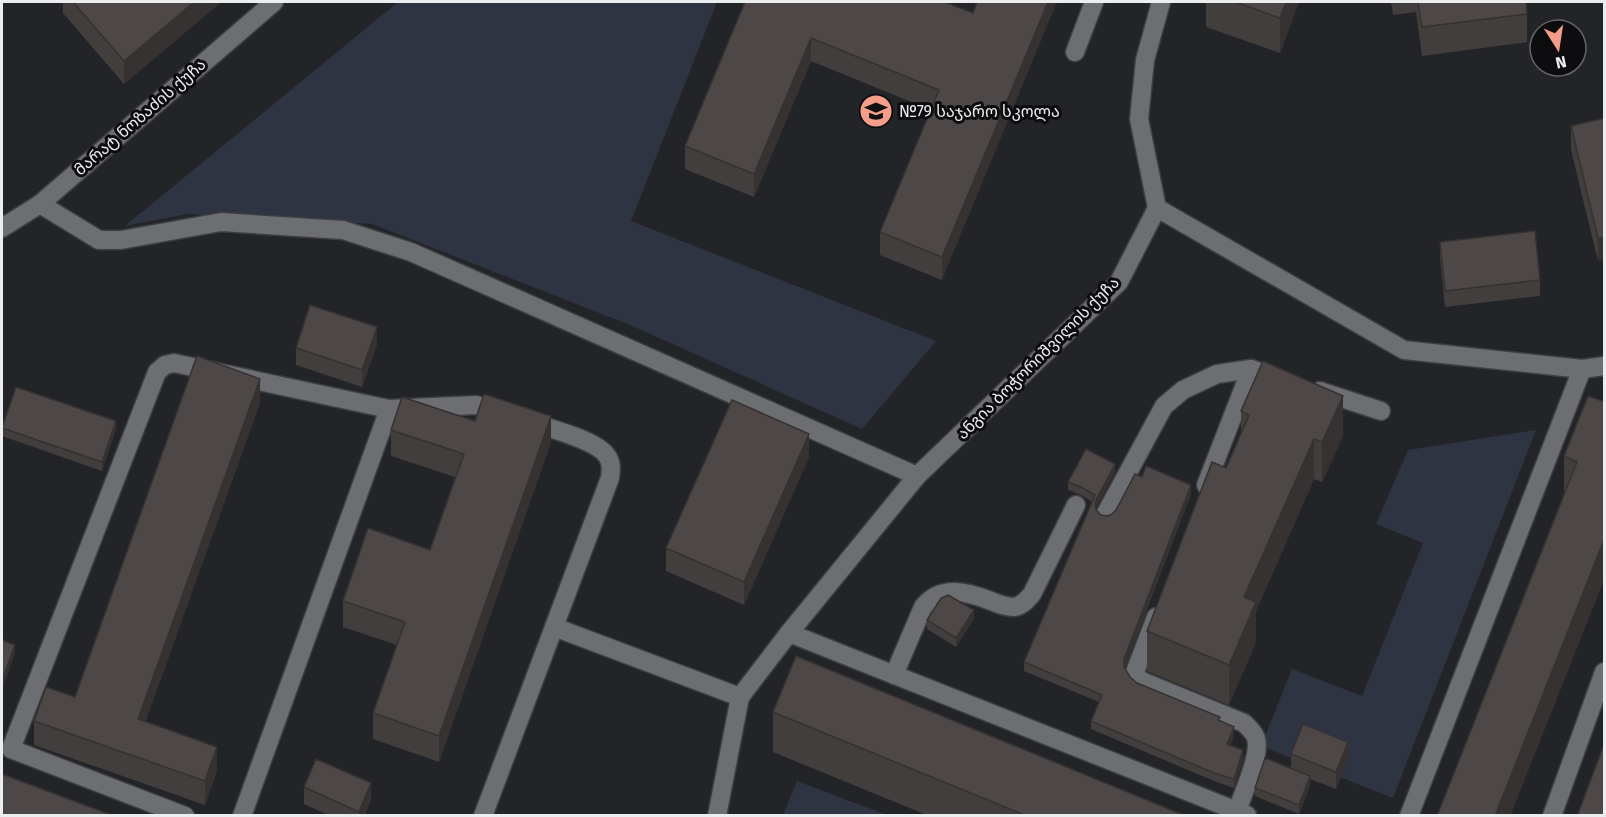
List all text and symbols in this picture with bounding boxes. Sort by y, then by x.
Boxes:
north arrow [1528,18,1588,78]
text: N [1554,52,1568,73]
street label: მარატ ნოზაძის ქუჩა [70,55,210,179]
school or university icon: №79 საჯარო სკოლა [858,93,894,129]
place label: №79 საჯარო სკოლა [899,102,1060,122]
street label: ანგია ბოჭორიშვილის ქუჩა [953,273,1124,444]

